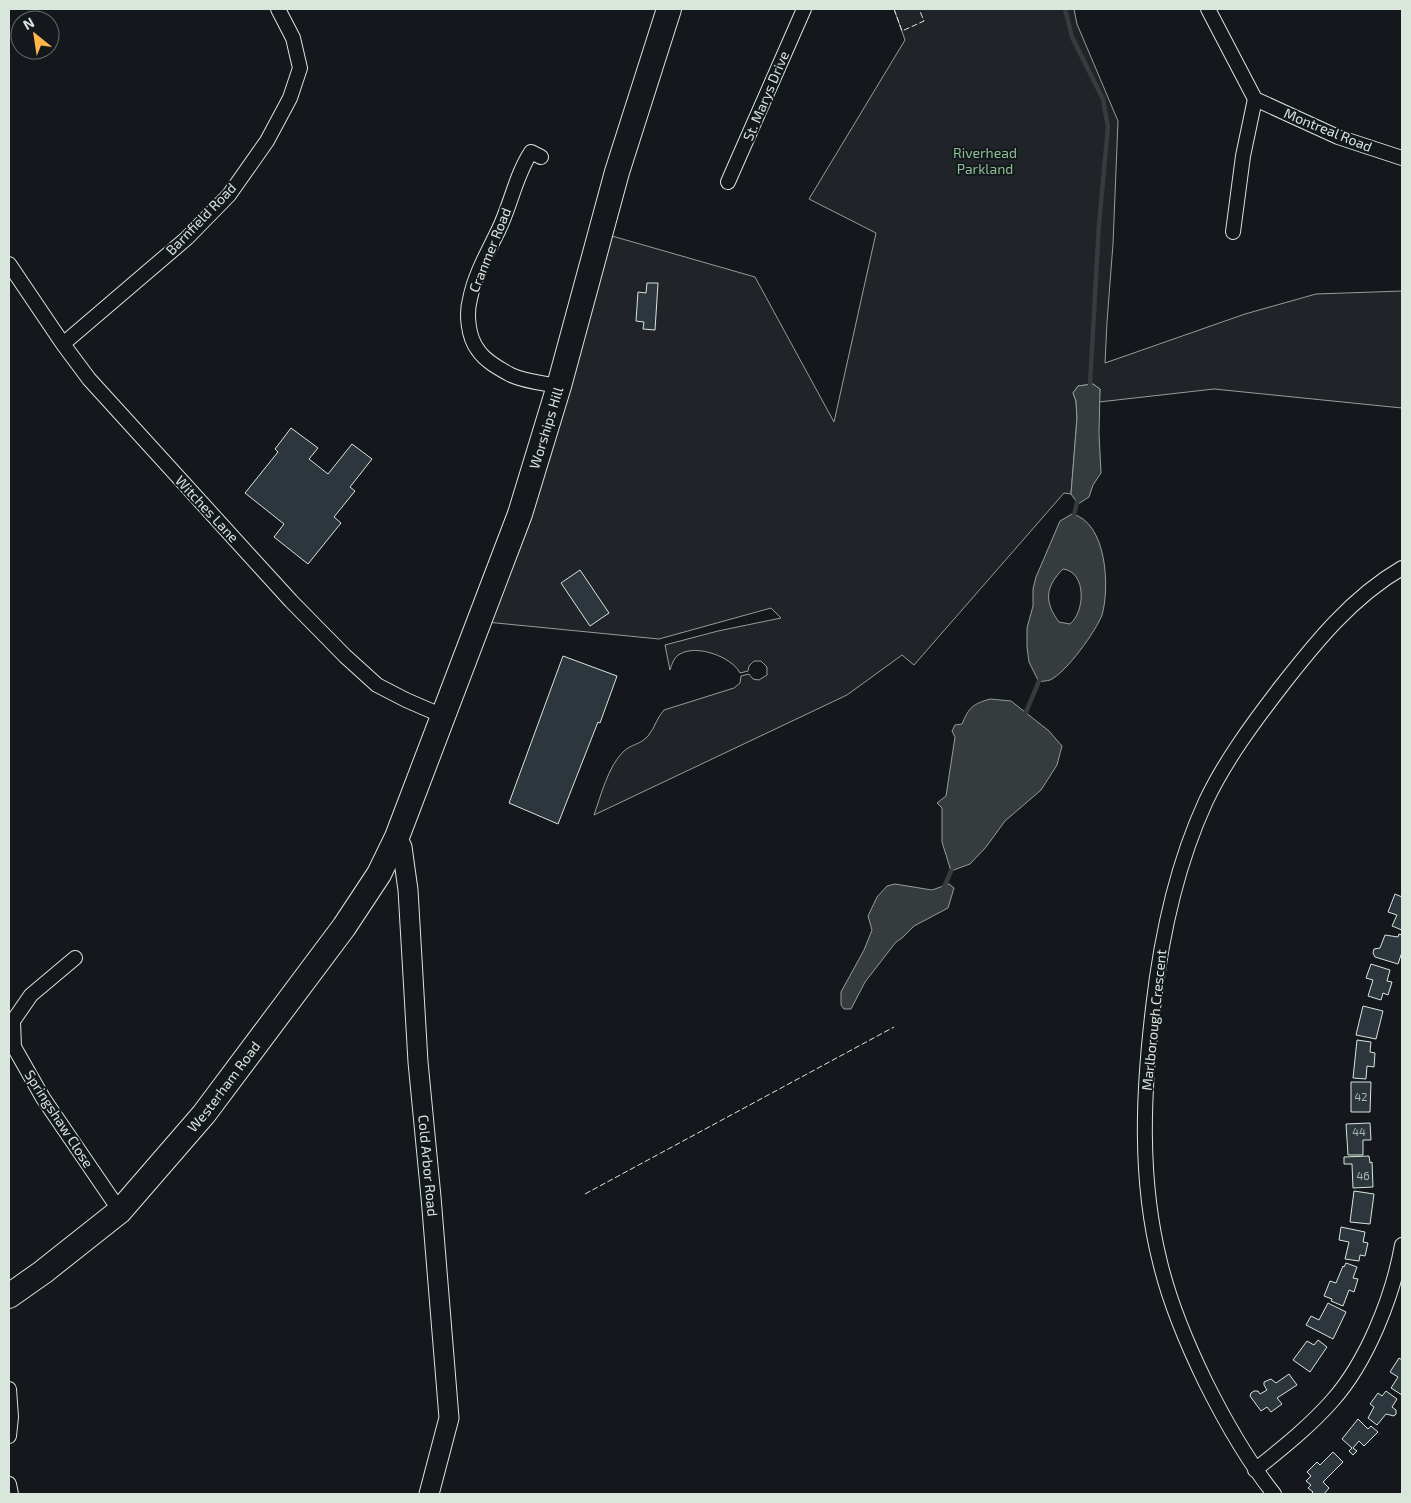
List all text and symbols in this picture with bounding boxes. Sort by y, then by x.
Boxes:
north arrow [10,10,60,60]
text: N [20,13,37,33]
street label: St. Marys Drive [739,48,792,143]
street label: Montreal Road [1282,104,1375,155]
park label: Riverhead Parkland [953,144,1017,177]
street label: Barnfield Road [162,179,239,258]
street label: Cranmer Road [465,205,514,295]
street label: Worships Hill [525,384,566,471]
street label: Witches Lane [172,472,243,546]
street label: Marlborough Crescent [1138,949,1169,1091]
street label: Westerham Road [183,1038,264,1135]
street label: Springshaw Close [22,1067,97,1171]
house number: 42 [1355,1090,1367,1103]
street label: Cold Arbor Road [415,1114,442,1217]
house number: 44 [1352,1125,1366,1138]
house number: 46 [1356,1169,1370,1182]

